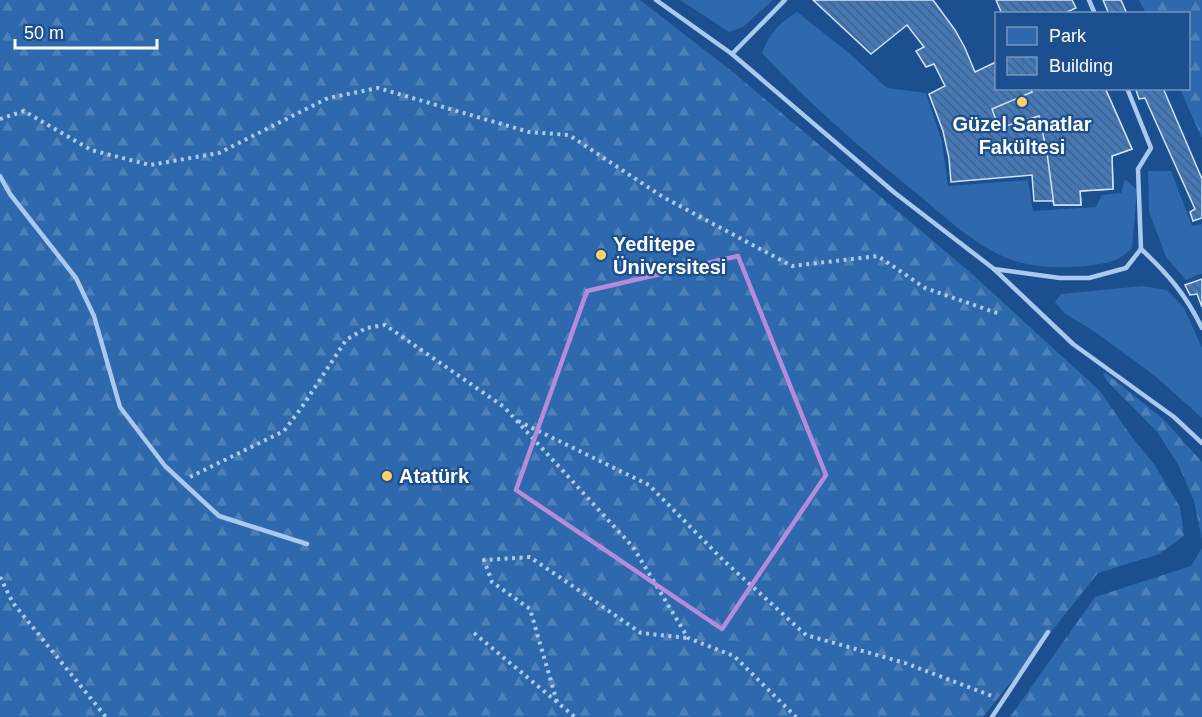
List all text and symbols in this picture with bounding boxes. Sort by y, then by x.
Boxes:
scale bar [15,12,158,50]
legend [995,12,1190,90]
text: 50 m [24,23,64,43]
text: Park [1049,26,1087,46]
text: Building [1049,56,1113,76]
marker: Güzel Sanatlar Fakültesi [1015,95,1029,109]
place label: Güzel Sanatlar Fakültesi [953,113,1092,158]
place label: Yeditepe Üniversitesi [613,233,726,278]
marker: Yeditepe Üniversitesi [594,248,608,262]
place label: Atatürk [399,465,470,487]
marker: Atatürk [380,469,394,483]

